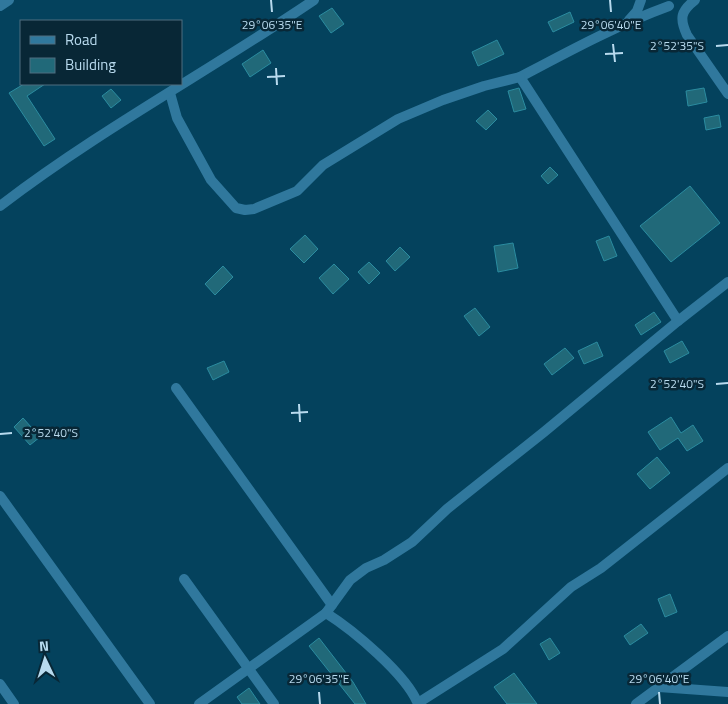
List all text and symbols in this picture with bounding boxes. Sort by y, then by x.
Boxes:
text: 29°06'35"E [242,15,303,34]
text: 29°06'40"E [581,15,642,34]
legend [20,20,182,85]
text: Road [65,28,97,51]
text: 2°52'35"S [650,36,704,55]
text: Building [65,53,116,76]
text: 2°52'40"S [650,374,704,393]
text: 2°52'40"S [24,423,78,442]
north arrow [20,634,70,684]
text: N [38,635,50,656]
text: 29°06'35"E [289,669,350,688]
text: 29°06'40"E [629,669,690,688]

